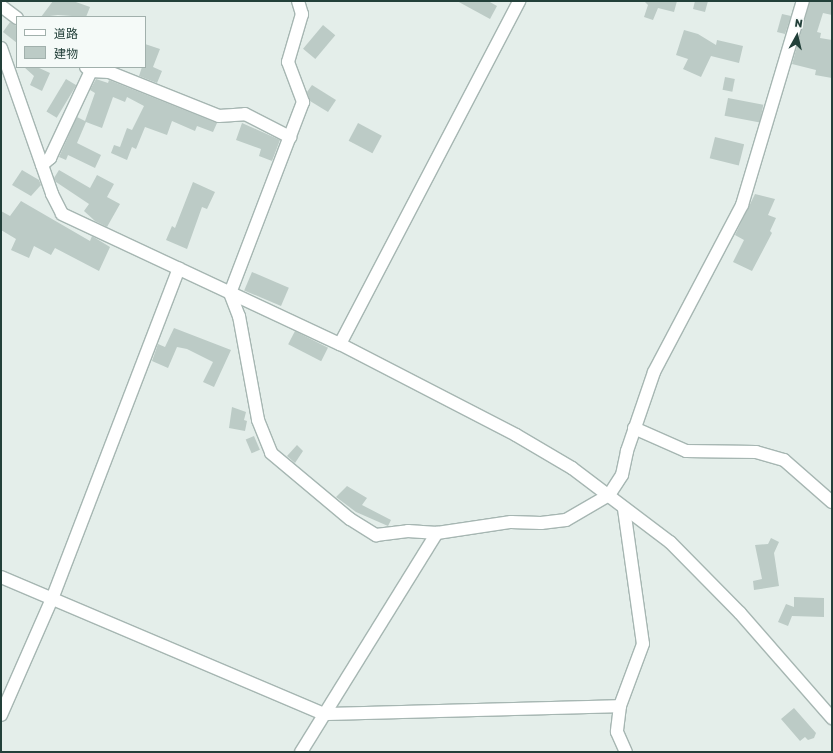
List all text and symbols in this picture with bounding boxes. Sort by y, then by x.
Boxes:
legend [16,16,146,68]
north arrow [777,16,817,56]
text: N [794,17,804,31]
text: 道路 [54,27,78,41]
text: 建物 [54,47,78,61]

